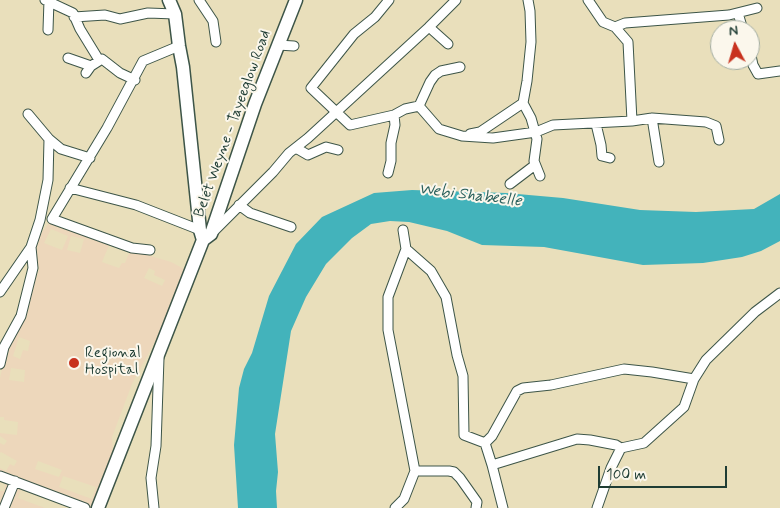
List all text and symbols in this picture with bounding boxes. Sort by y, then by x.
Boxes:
north arrow [710,20,760,70]
text: N [728,22,739,41]
street label: Belet Weyne - Tayeeglow Road [191,28,275,220]
water label: Webi Shabeelle [417,180,523,212]
place label: Regional Hospital [85,345,141,380]
marker: Regional Hospital [67,356,81,370]
scale bar [600,456,729,488]
text: 100 m [606,465,646,485]

